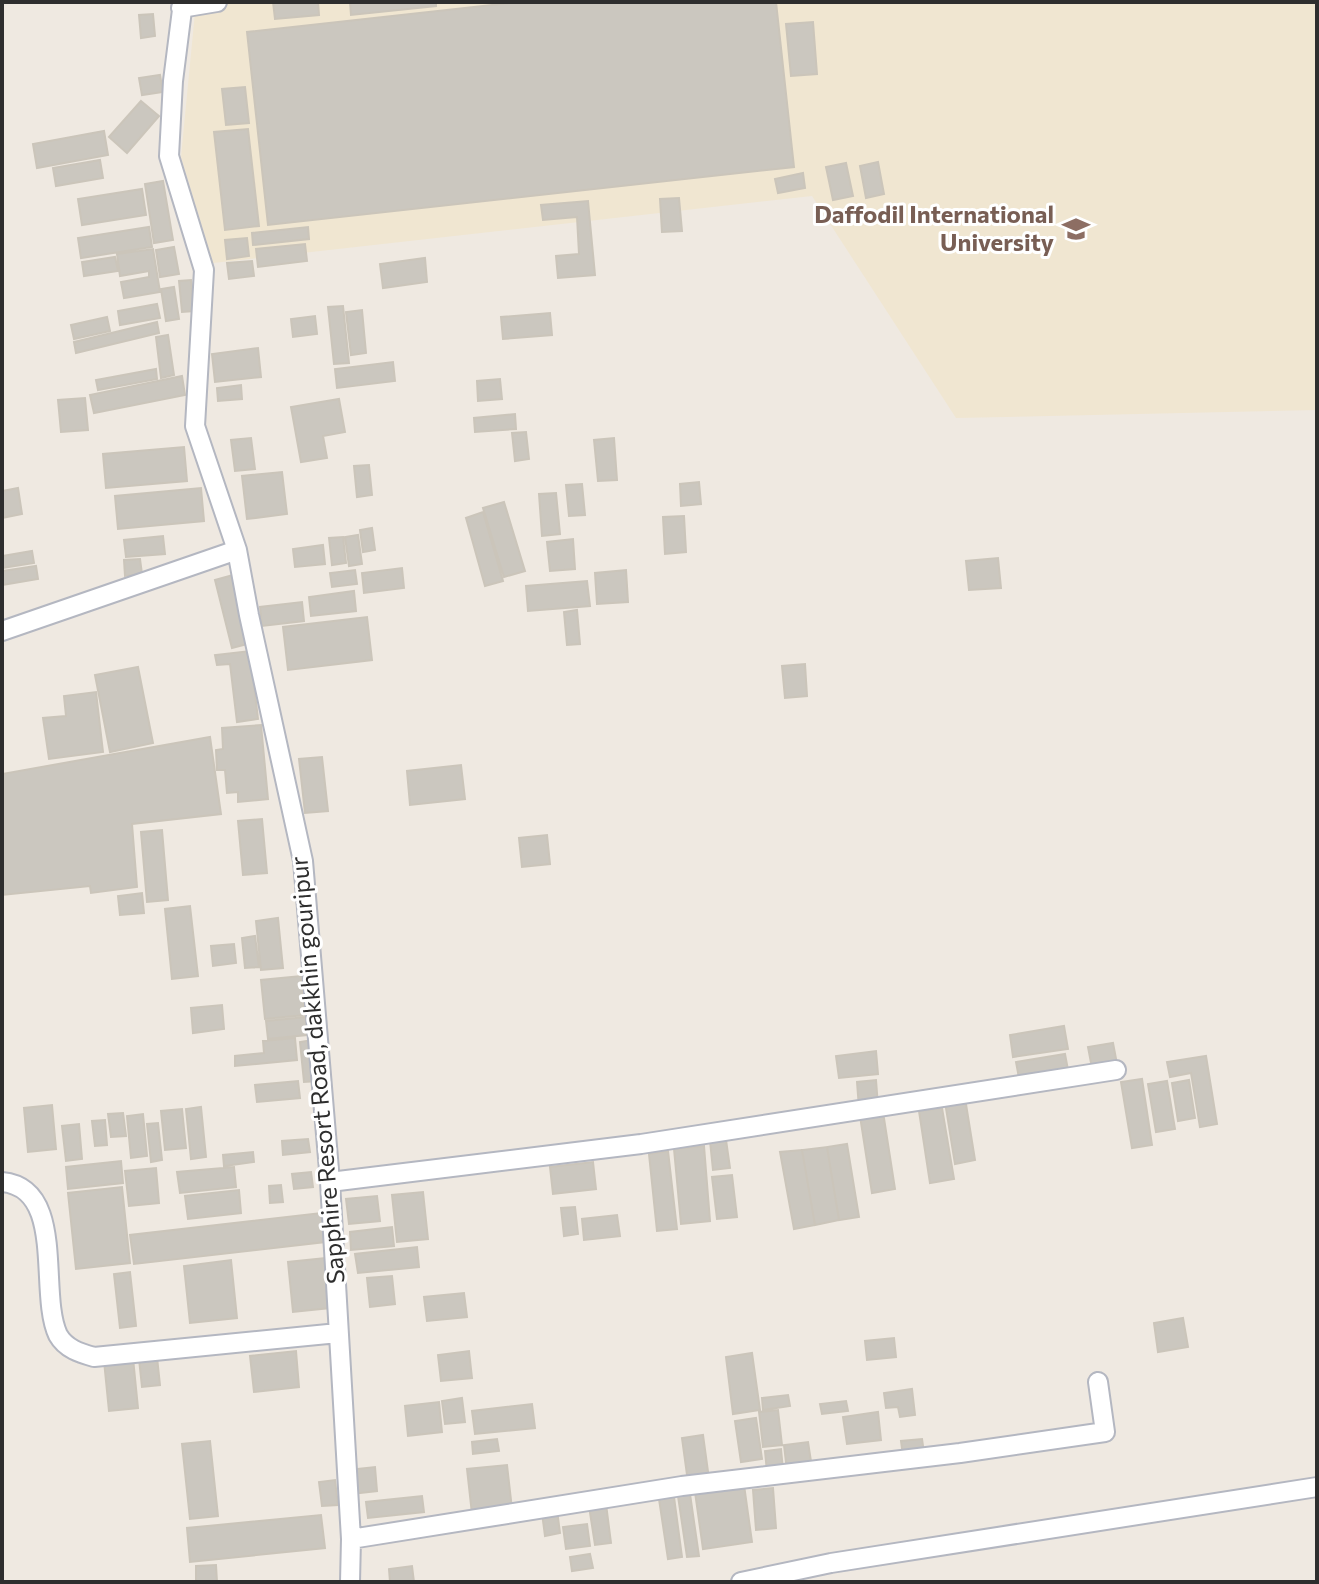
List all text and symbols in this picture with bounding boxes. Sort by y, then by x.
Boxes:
place label: Daffodil International University [814,199,1054,256]
school or university icon: Daffodil International University [1061,214,1091,244]
street label: Sapphire Resort Road, dakkhin gouripur [283,855,350,1285]

